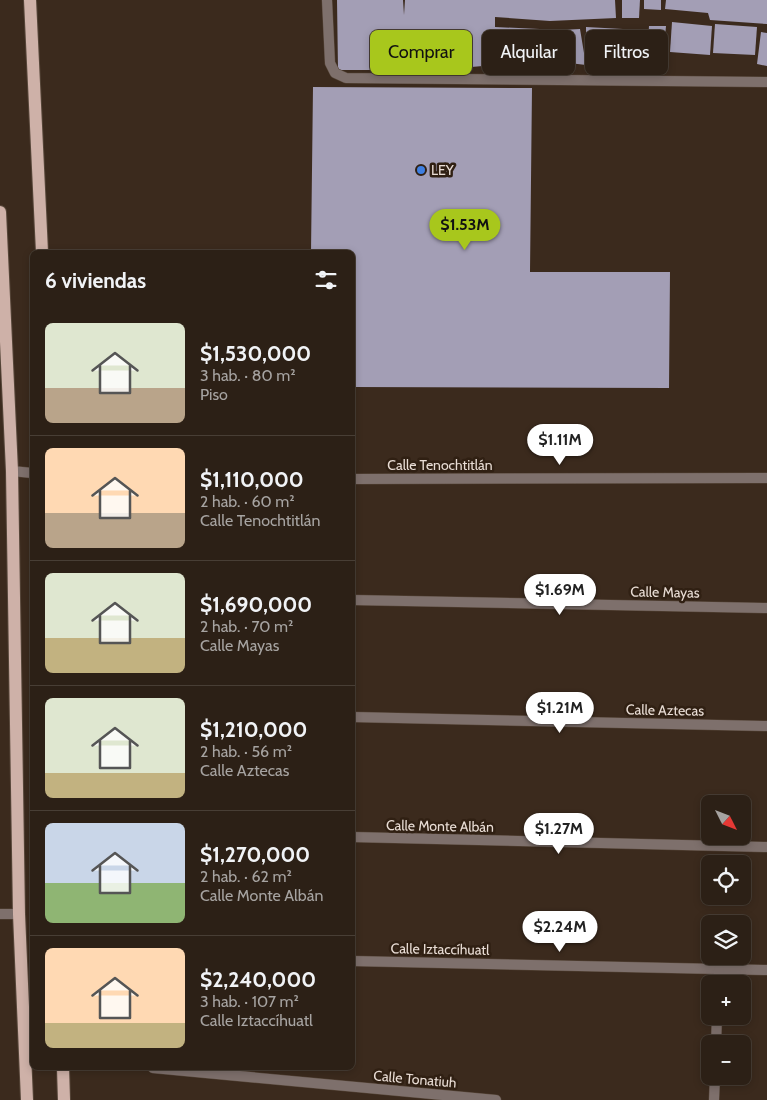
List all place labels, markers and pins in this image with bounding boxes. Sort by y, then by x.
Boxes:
place label: LEY [431,161,455,179]
marker: LEY [415,164,427,176]
pin: $1.53M [424,208,506,251]
pin: $1.11M [519,424,601,466]
pin: $1.69M [519,574,601,616]
pin: $1.21M [519,692,601,734]
pin: $1.27M [518,812,600,855]
pin: $2.24M [519,910,601,953]

